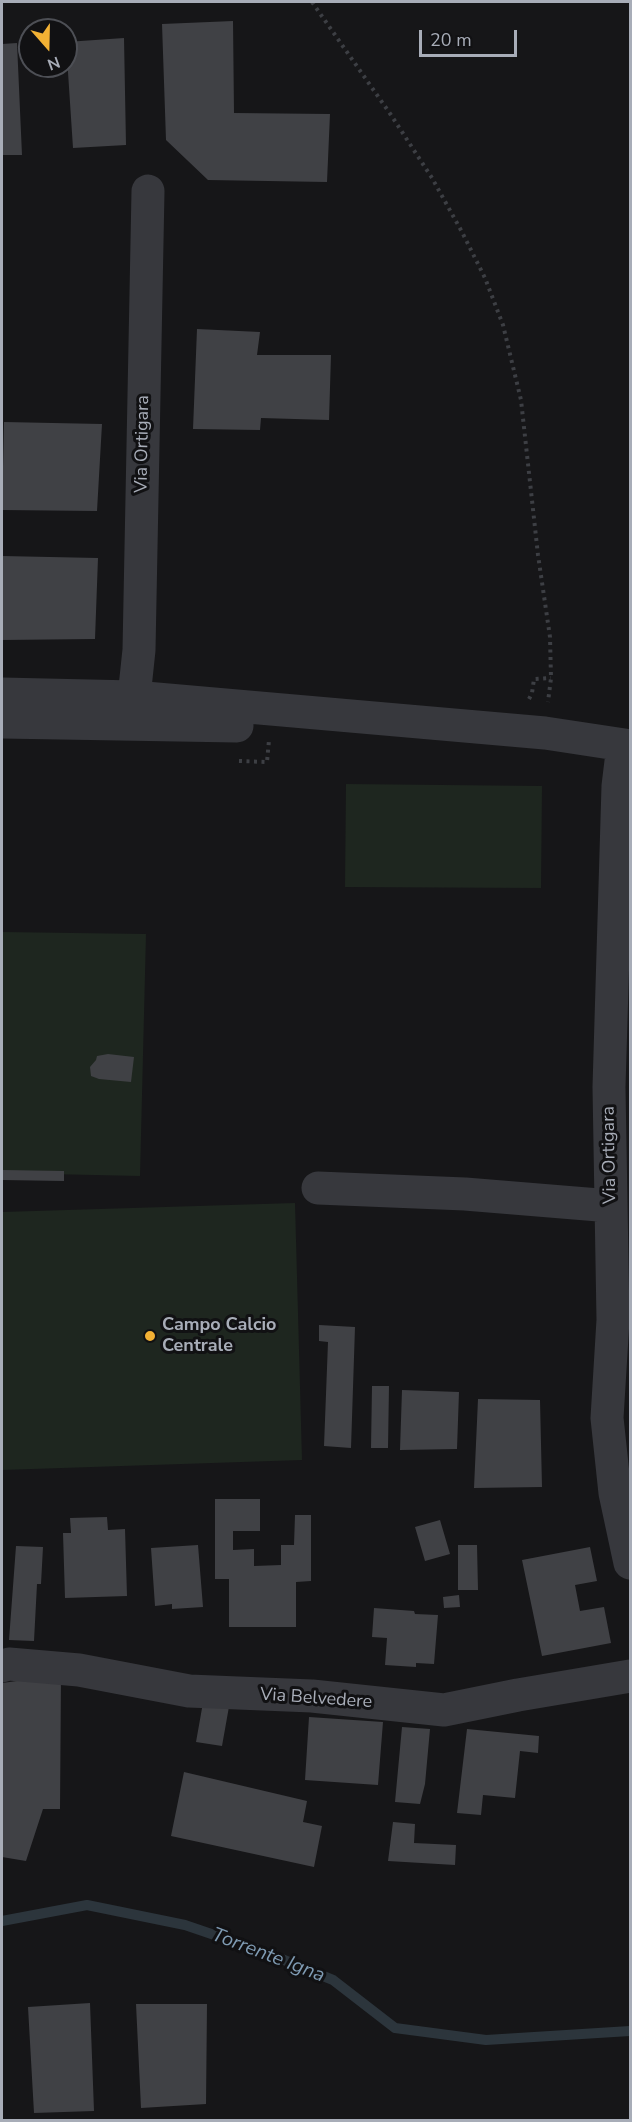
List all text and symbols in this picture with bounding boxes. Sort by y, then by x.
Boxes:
north arrow [18,18,78,78]
scale bar [422,18,520,56]
text: 20 m [430,28,472,52]
text: N [44,51,63,75]
street label: Via Ortigara [131,395,155,493]
street label: Via Ortigara [598,1106,622,1204]
place label: Campo Calcio Centrale [162,1315,276,1358]
marker: Campo Calcio Centrale [143,1329,157,1343]
street label: Via Belvedere [259,1684,373,1714]
water label: Torrente Igna [208,1923,328,1989]

